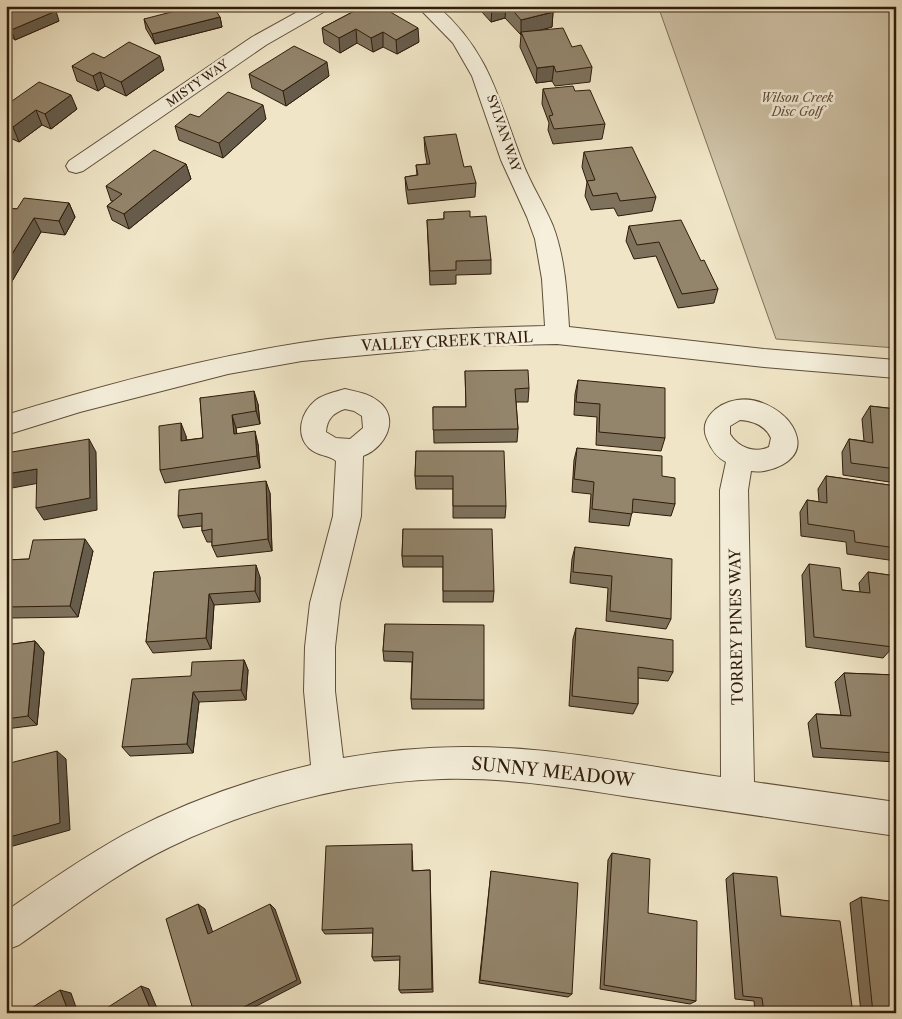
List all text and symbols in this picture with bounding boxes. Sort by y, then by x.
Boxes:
street label: MISTY WAY [163,56,231,110]
park label: Wilson Creek Disc Golf [761,90,834,119]
street label: SYLVAN WAY [484,92,524,174]
street label: VALLEY CREEK TRAIL [360,327,533,355]
street label: TORREY PINES WAY [725,548,747,705]
street label: SUNNY MEADOW [470,752,637,792]

